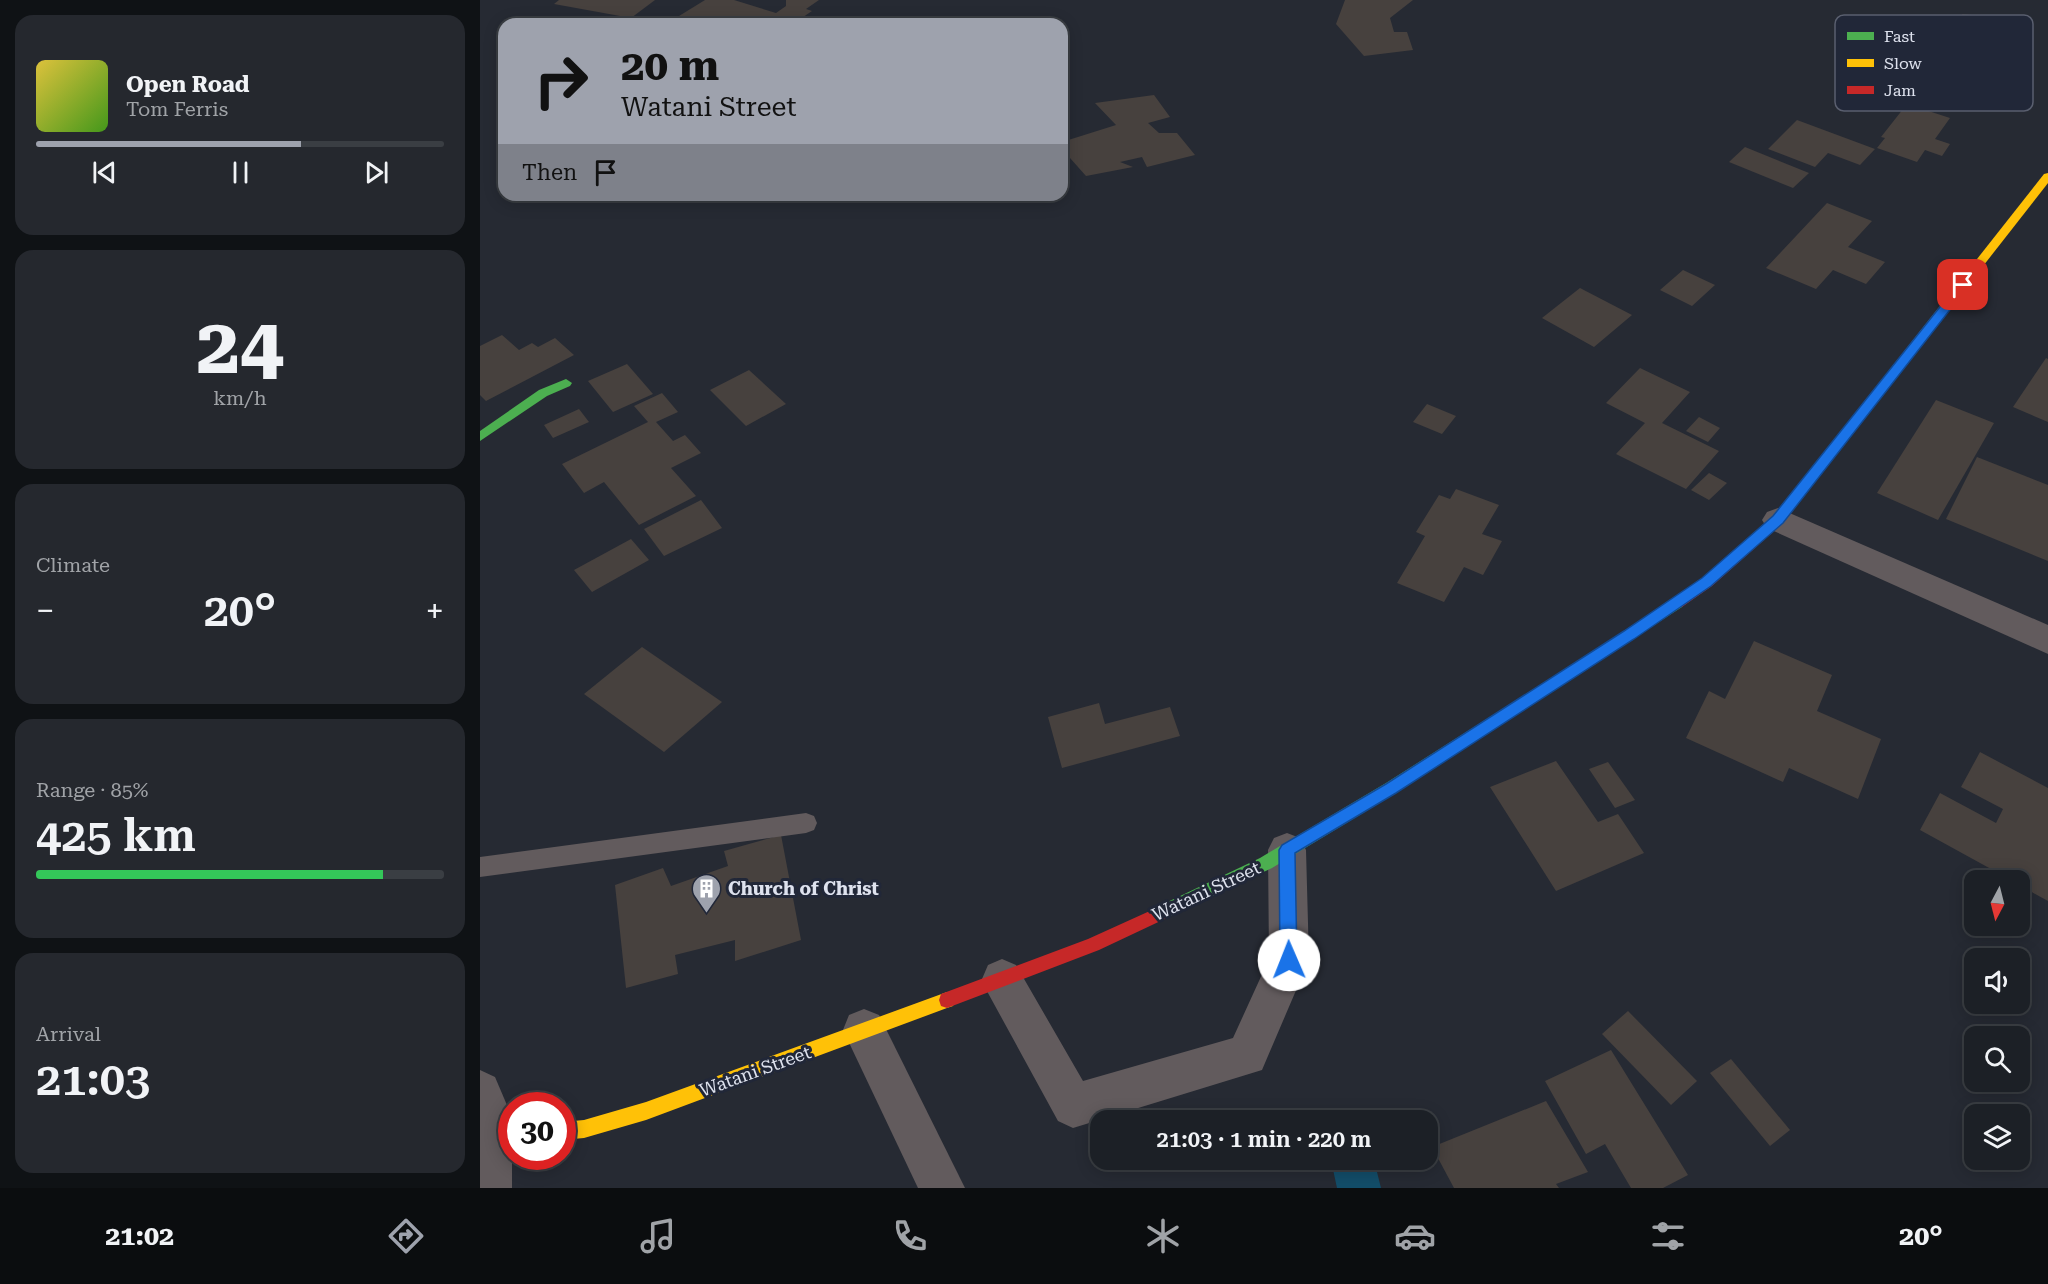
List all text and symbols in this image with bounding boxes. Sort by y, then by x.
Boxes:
legend [1835,15,2033,111]
text: Fast [1884,27,1915,46]
text: 20 m [621,41,719,90]
icon: right [522,42,600,120]
text: Slow [1884,54,1922,73]
text: Open Road [126,72,249,97]
text: Jam [1884,81,1916,100]
text: Watani Street [621,91,797,123]
text: Tom Ferris [126,97,228,121]
icon: previous [88,156,121,189]
icon: pause [224,156,257,189]
icon: next [360,156,393,189]
icon: arrive [589,156,622,189]
text: Then [522,160,577,185]
pin [1937,259,1988,310]
icon: arrive [1946,268,1979,301]
text: 24 [196,301,284,392]
text: km/h [213,386,267,410]
text: Climate [36,553,110,577]
text: 20° [204,584,276,637]
text: − [36,591,54,630]
text: + [426,591,444,630]
text: Range · 85% [36,778,148,802]
text: 425 km [36,809,196,862]
street label: Watani Street [1149,857,1264,925]
north arrow [1964,870,2030,936]
map controls [1964,870,2030,1170]
building icon: Church of Christ [691,872,723,914]
place label: Church of Christ [728,878,879,899]
position arrow [1257,928,1321,992]
button: sound [1964,948,2030,1014]
text: Arrival [36,1022,101,1046]
button: search [1964,1026,2030,1092]
street label: Watani Street [696,1041,814,1101]
text: 21:03 [36,1053,150,1106]
speed limit sign: 30 [498,1092,576,1170]
button: layers [1964,1104,2030,1170]
text: 21:03 · 1 min · 220 m [1157,1127,1371,1152]
icon: directions [385,1215,427,1257]
icon: music [637,1215,679,1257]
icon: phone [889,1215,931,1257]
icon: climate [1142,1215,1184,1257]
icon: car [1394,1215,1436,1257]
icon: filters [1647,1215,1689,1257]
text: 21:02 [105,1220,174,1252]
text: 20° [1899,1220,1943,1252]

